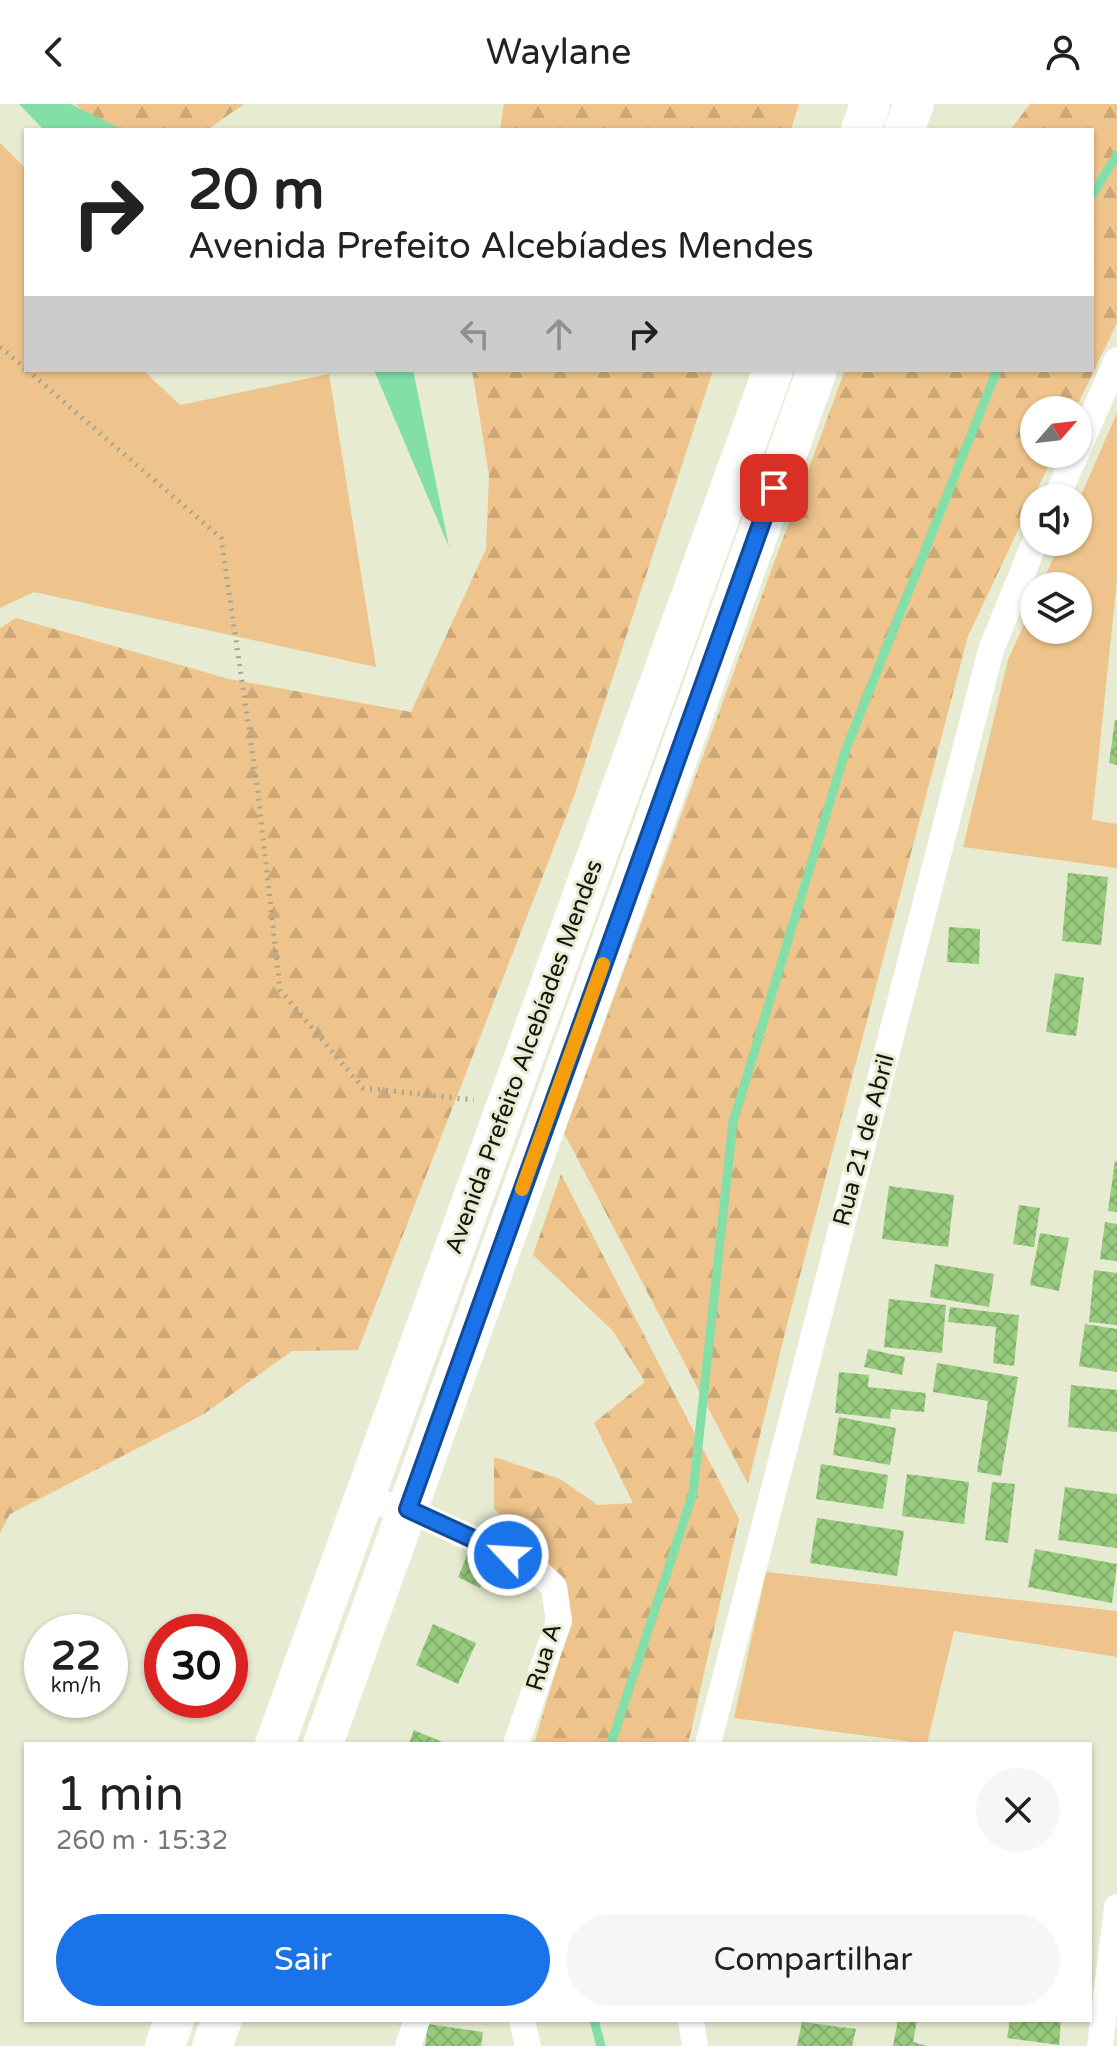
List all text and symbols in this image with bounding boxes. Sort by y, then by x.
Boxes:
icon: back [32,30,76,74]
icon: person [1041,30,1085,74]
text: Waylane [486,31,631,74]
text: 20 m [188,157,324,224]
icon: right [56,160,160,264]
text: Avenida Prefeito Alcebíades Mendes [188,225,814,268]
icon: left [453,312,497,356]
icon: ahead [537,312,581,356]
icon: right [621,312,665,356]
north arrow [1020,396,1092,468]
map controls [1020,396,1092,644]
pin [740,454,808,522]
icon: arrive [752,466,796,510]
button: sound [1020,484,1092,556]
button: layers [1020,572,1092,644]
street label: Avenida Prefeito Alcebíades Mendes [439,856,609,1258]
street label: Rua 21 de Abril [827,1051,901,1229]
position arrow [466,1513,550,1597]
speed limit sign: 30 [144,1614,248,1718]
street label: Rua A [520,1620,568,1694]
text: 22 [51,1632,101,1680]
text: km/h [51,1674,101,1698]
text: 1 min [56,1766,184,1824]
button: close [976,1768,1060,1852]
text: 260 m · 15:32 [56,1825,228,1856]
button: Sair [56,1914,550,2006]
button: Compartilhar [566,1914,1060,2006]

